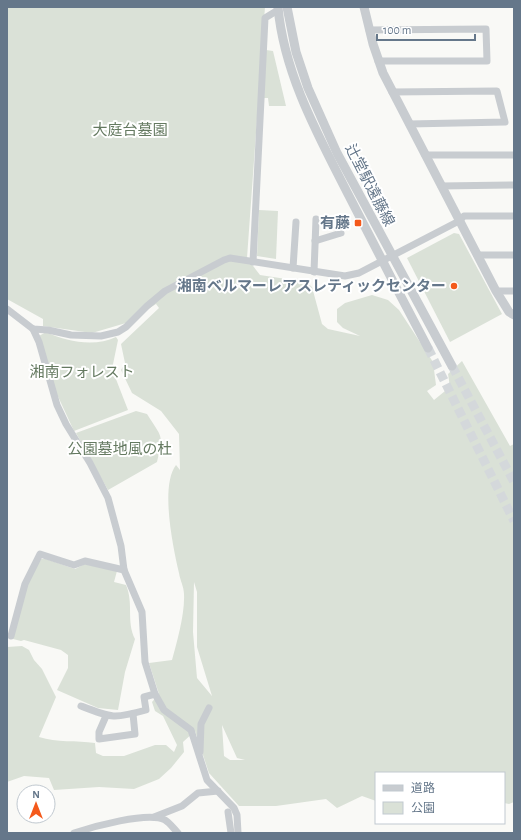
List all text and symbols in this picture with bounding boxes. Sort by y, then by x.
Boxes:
scale bar [377,16,475,42]
text: 100 m [383,24,411,36]
park label: 大庭台墓園 [92,122,168,138]
street label: 辻堂駅遠藤線 [342,141,398,229]
place label: 有藤 [320,215,350,231]
marker: 有藤 [353,218,363,228]
place label: 湘南ベルマーレアスレティックセンター [177,278,446,294]
marker: 湘南ベルマーレアスレティックセンター [449,281,459,291]
park label: 湘南フォレスト [29,364,135,380]
park label: 公園墓地風の杜 [67,441,173,457]
legend [375,772,505,824]
text: 道路 [411,781,435,794]
north arrow [16,784,56,824]
text: N [32,789,40,800]
text: 公園 [411,802,435,814]

